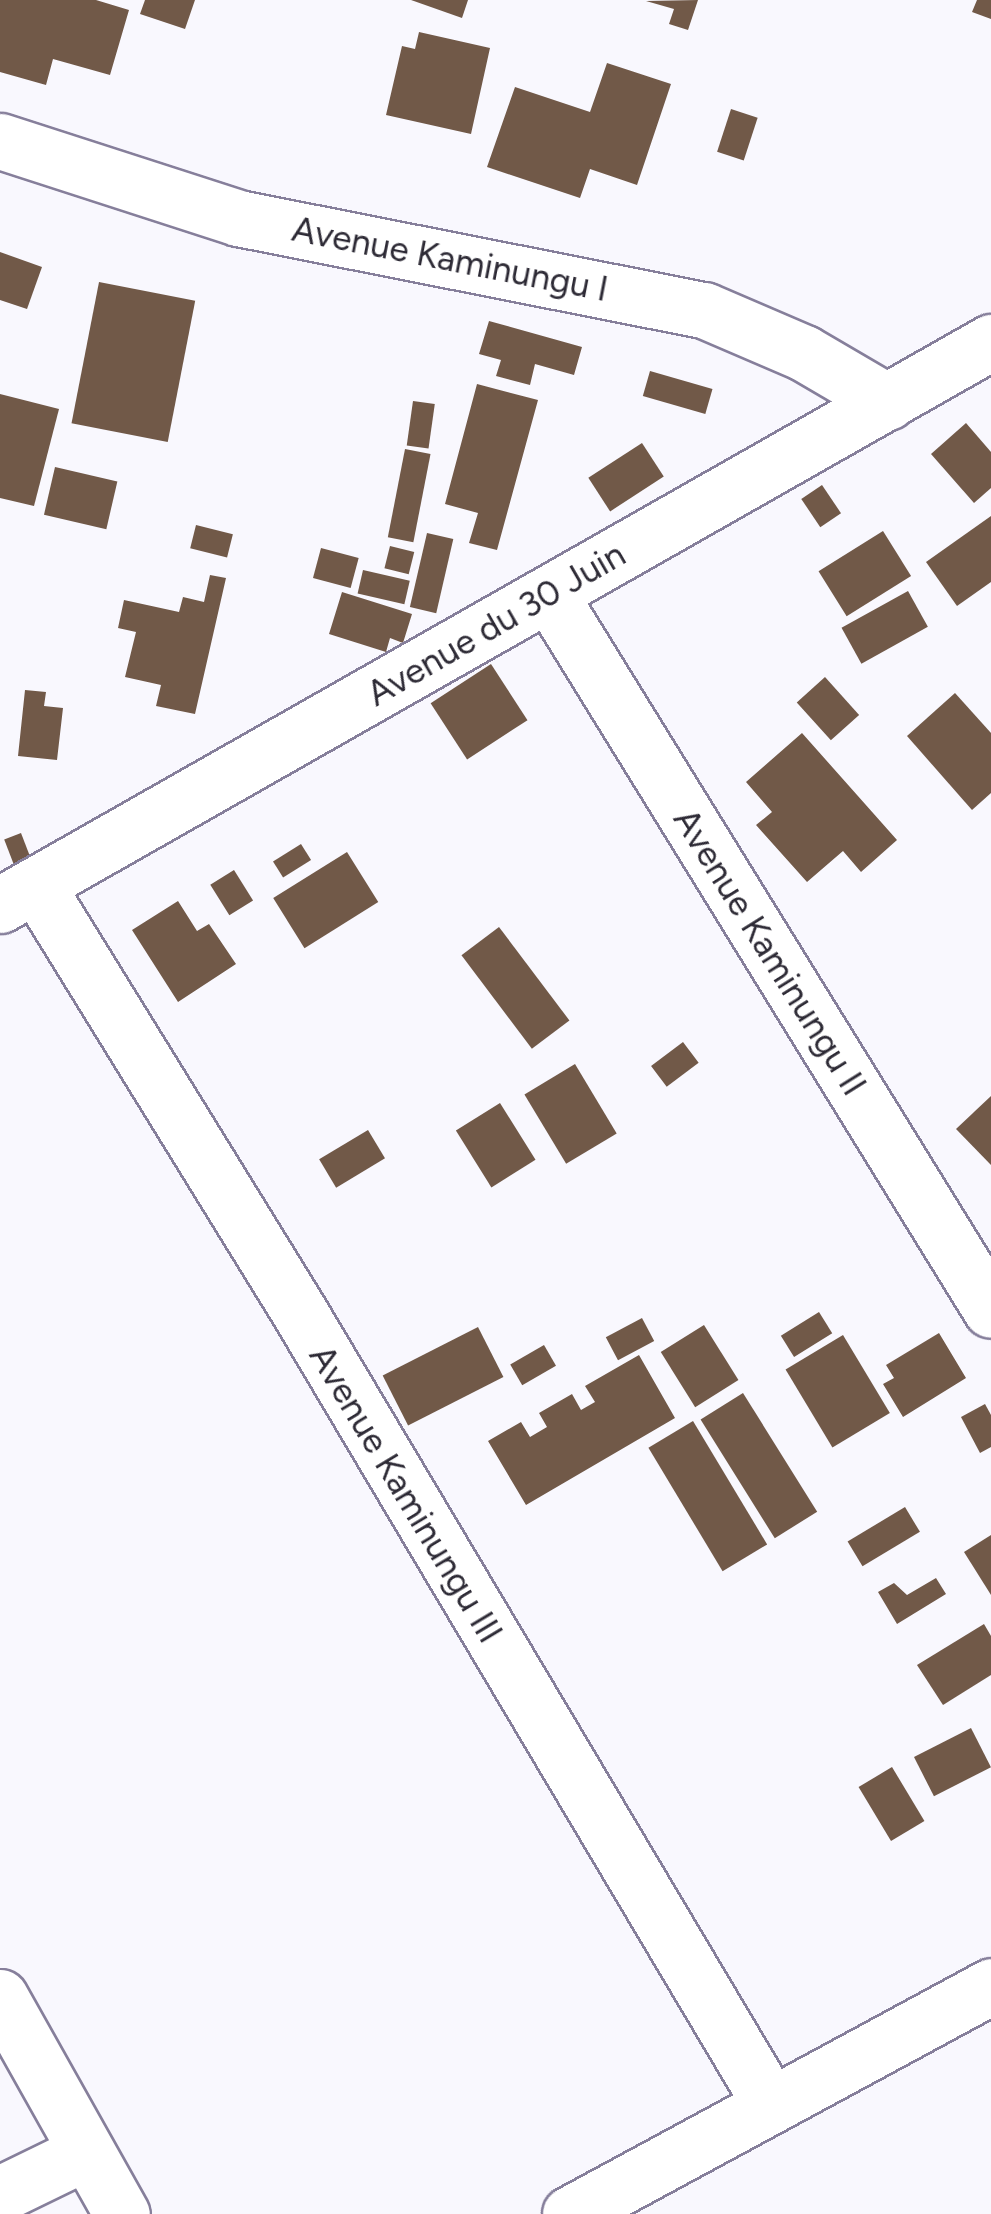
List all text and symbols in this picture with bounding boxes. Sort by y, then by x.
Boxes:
street label: Avenue Kaminungu I [289,208,611,310]
street label: Avenue du 30 Juin [359,533,633,715]
street label: Avenue Kaminungu II [665,801,875,1103]
street label: Avenue Kaminungu III [301,1338,511,1650]

